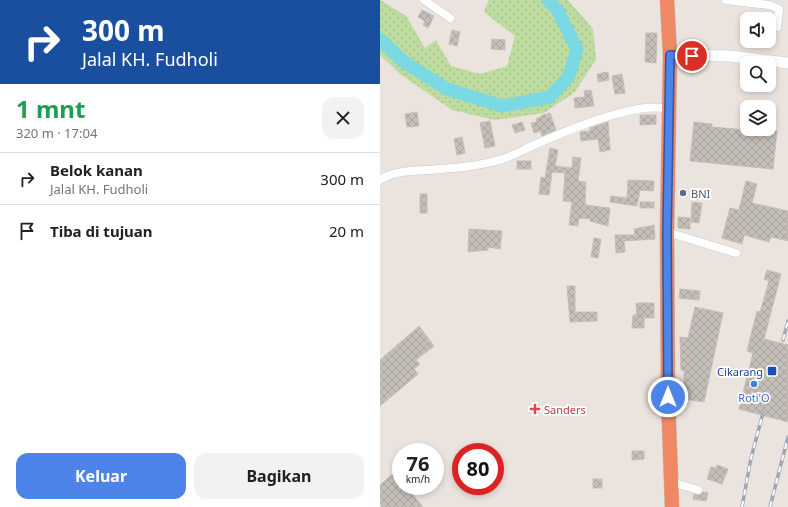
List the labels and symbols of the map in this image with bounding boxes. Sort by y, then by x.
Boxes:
pin [675,39,709,73]
place label: BNI [691,186,711,201]
marker: BNI [678,188,688,198]
place label: Cikarang [717,364,763,379]
marker: Cikarang [766,365,778,377]
position arrow [647,376,689,418]
marker: Roti'O [749,379,759,389]
place label: Roti'O [738,390,770,405]
place label: Sanders [544,402,586,417]
marker: Sanders [529,403,541,415]
speed limit sign: 80 [452,443,504,495]

